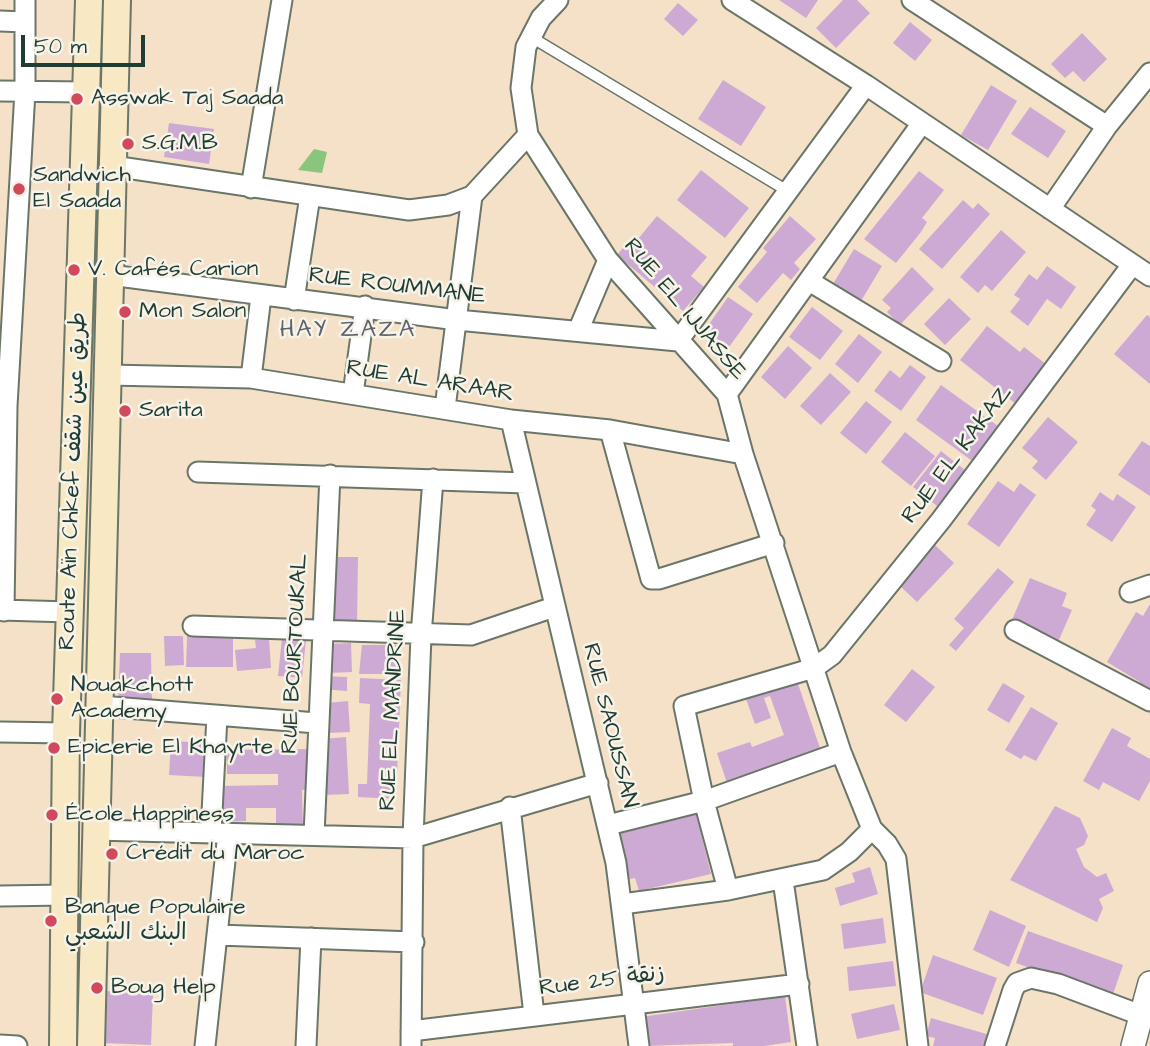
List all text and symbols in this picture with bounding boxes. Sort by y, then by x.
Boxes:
scale bar [24,21,149,65]
text: 50 m [34,32,87,61]
place label: Asswak Taj Saada [91,85,283,113]
marker: Asswak Taj Saada [69,91,85,107]
place label: S.G.M.B [142,130,218,158]
marker: S.G.M.B [120,136,136,152]
place label: Sandwich El Saada [33,162,131,216]
marker: Sandwich El Saada [11,181,27,197]
street label: RUE EL IJJASSE [617,233,751,387]
place label: V. Cafés Carion [88,256,258,284]
marker: V. Cafés Carion [66,262,82,278]
street label: RUE ROUMMANE [307,262,487,312]
place label: Mon Salon [139,298,246,326]
marker: Mon Salon [117,304,133,320]
street label: Route Aïn Chkef طريق عين شقف [54,312,94,650]
district label: HAY ZAZA [281,317,415,345]
street label: RUE AL ARAAR [344,355,516,409]
street label: RUE EL KAKAZ [897,380,1019,530]
place label: Sarita [139,397,203,425]
marker: Sarita [117,403,133,419]
street label: RUE BOURTOUKAL [277,553,315,755]
street label: RUE EL MANDRINE [375,608,413,812]
street label: RUE SAOUSSAN [575,641,643,811]
place label: Nouakchott Academy [71,672,193,726]
marker: Nouakchott Academy [49,691,65,707]
place label: Epicerie El Khayrte [68,734,273,762]
marker: Epicerie El Khayrte [46,740,62,756]
place label: École Happiness [66,801,234,829]
marker: École Happiness [44,807,60,823]
place label: Crédit du Maroc [126,840,305,868]
marker: Crédit du Maroc [104,846,120,862]
place label: Banque Populaire البنك الشعبي [65,894,246,948]
marker: Banque Populaire البنك الشعبي [43,913,59,929]
street label: Rue 25 زنقة [538,961,666,1003]
place label: Boug Help [111,974,216,1002]
marker: Boug Help [89,980,105,996]

